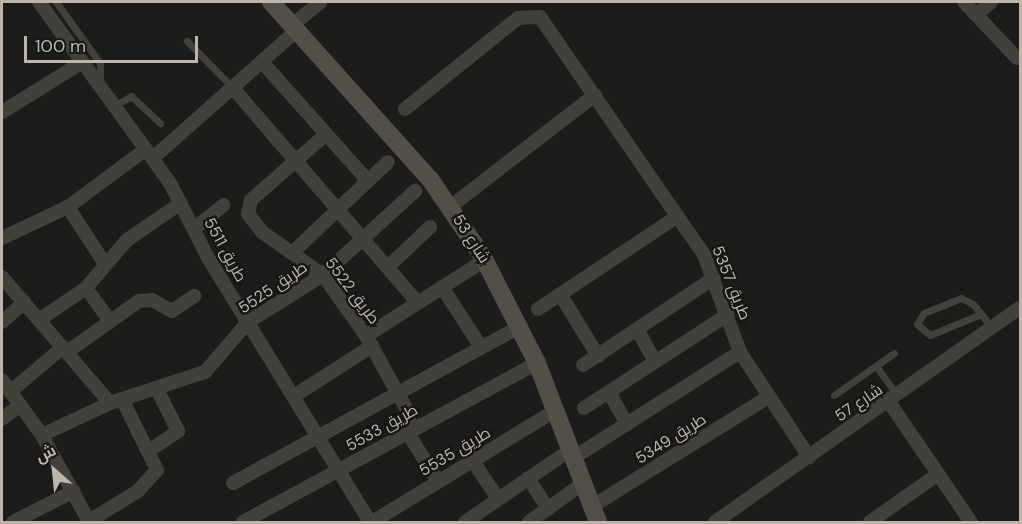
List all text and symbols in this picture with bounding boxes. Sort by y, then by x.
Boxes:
scale bar [27,24,201,62]
text: 100 m [35,34,86,58]
street label: شارع 53 [448,211,494,267]
street label: طريق 5511 [200,215,250,285]
street label: طريق 5357 [707,243,755,323]
street label: طريق 5522 [321,254,383,328]
street label: طريق 5525 [235,258,311,318]
street label: شارع 57 [832,380,886,426]
street label: طريق 5533 [343,400,421,456]
street label: طريق 5349 [632,410,710,468]
street label: طريق 5535 [416,423,494,481]
north arrow [24,440,84,500]
text: ش [32,440,60,468]

